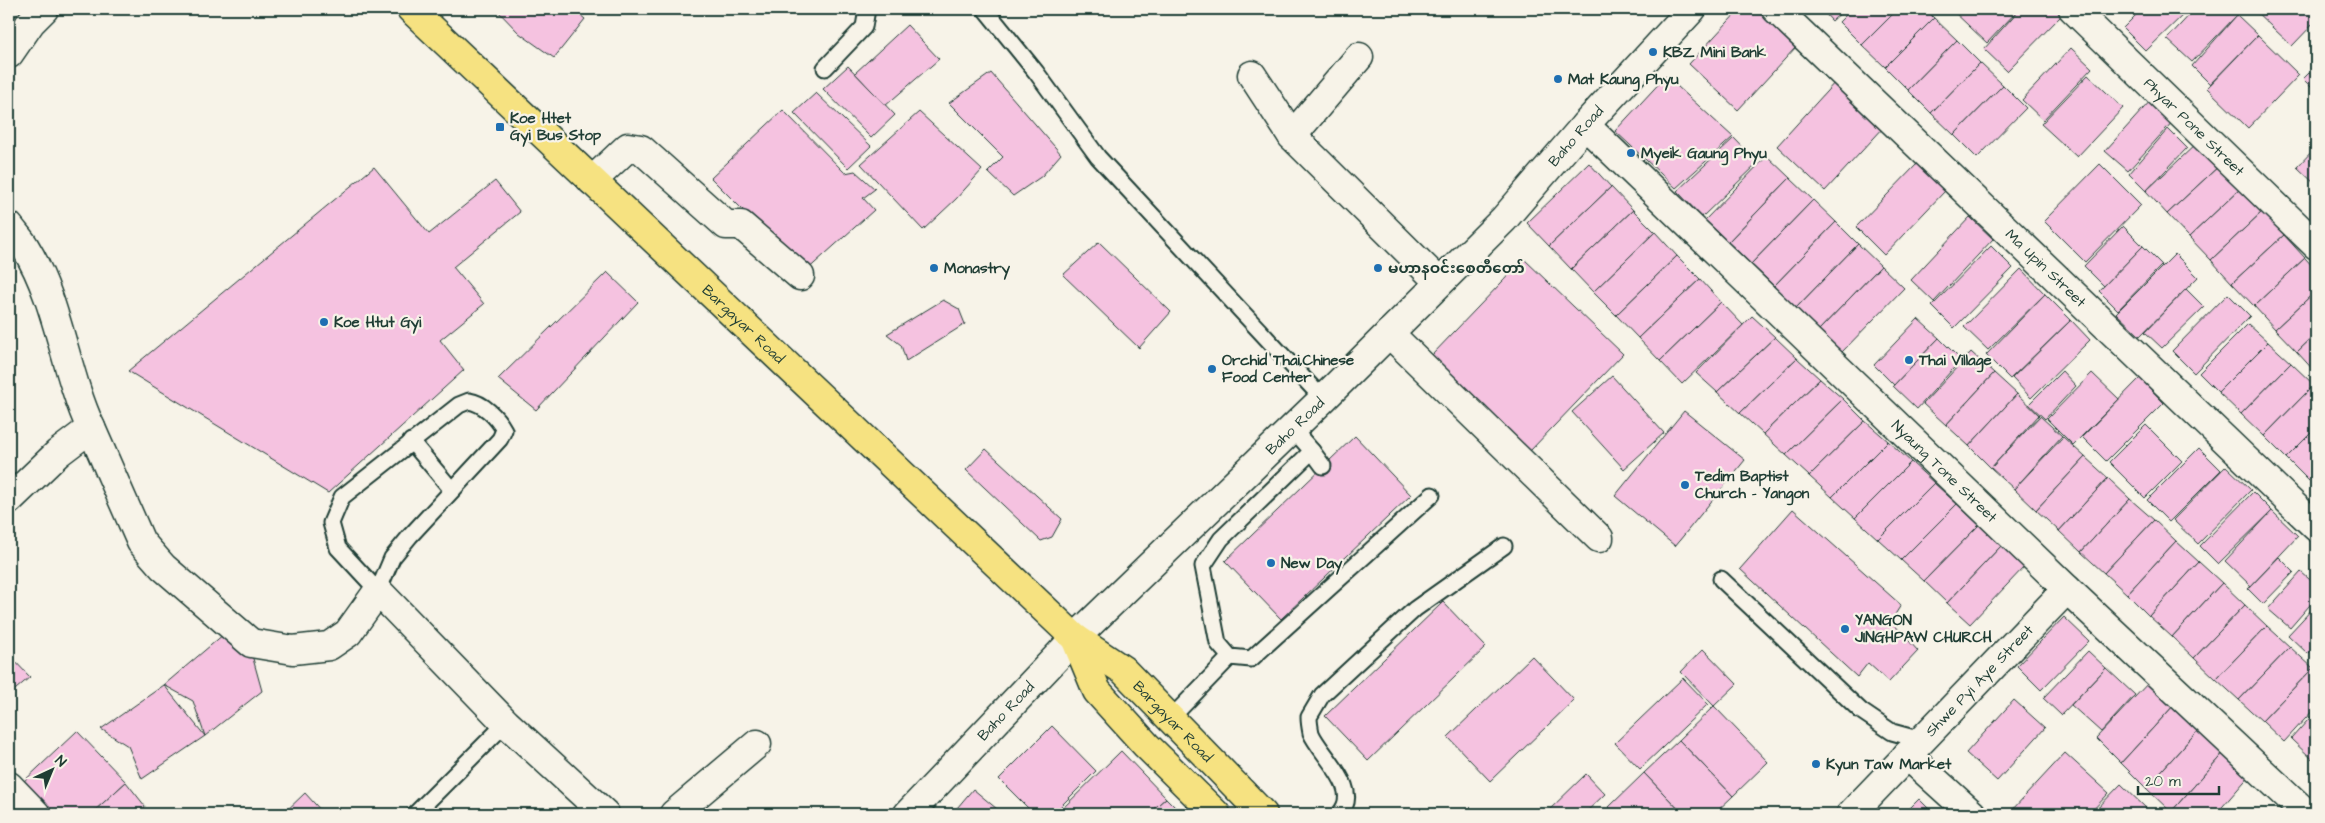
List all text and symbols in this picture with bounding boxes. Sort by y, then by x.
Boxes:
place label: KBZ Mini Bank [1663,42,1767,63]
marker: KBZ Mini Bank [1647,46,1659,58]
place label: Mat Kaung Phyu [1568,69,1679,92]
marker: Mat Kaung Phyu [1552,73,1564,85]
street label: Phyar Pone Street [2139,73,2249,181]
street label: Baho Road [1544,101,1609,171]
place label: Koe Htet Gyi Bus Stop [510,108,602,147]
marker: Koe Htet Gyi Bus Stop [494,121,506,133]
place label: Myeik Gaung Phyu [1641,143,1767,166]
marker: Myeik Gaung Phyu [1625,147,1637,159]
street label: Ma Upin Street [2000,224,2091,312]
place label: Monastry [944,258,1011,280]
place label: မဟာနဝင်းစေတီတော် [1388,258,1525,280]
marker: Monastry [928,262,940,274]
marker: မဟာနဝင်းစေတီတော် [1372,262,1384,274]
street label: Bargayar Road [697,280,789,369]
place label: Koe Htut Gyi [334,312,422,334]
marker: Koe Htut Gyi [318,316,330,328]
place label: Orchid Thai,Chinese Food Center [1222,350,1354,388]
place label: Thai Village [1918,350,1992,373]
marker: Thai Village [1903,354,1915,366]
marker: Orchid Thai,Chinese Food Center [1206,363,1218,375]
street label: Baho Road [1261,393,1330,460]
street label: Nyaung Tone Street [1886,415,2002,528]
place label: Tedim Baptist Church - Yangon [1694,466,1810,506]
marker: Tedim Baptist Church - Yangon [1679,479,1691,491]
place label: New Day [1281,553,1343,575]
marker: New Day [1265,557,1277,569]
place label: YANGON JINGHPAW CHURCH [1854,610,1992,648]
street label: Shwe Pyi Aye Street [1921,620,2038,741]
marker: YANGON JINGHPAW CHURCH [1839,623,1851,635]
street label: Bargayar Road [1128,676,1218,768]
street label: Baho Road [973,677,1040,746]
north arrow [28,746,78,796]
text: N [50,751,71,772]
place label: Kyun Taw Market [1826,754,1952,776]
marker: Kyun Taw Market [1810,758,1822,770]
scale bar [2138,763,2219,795]
text: 20 m [2145,771,2181,792]

